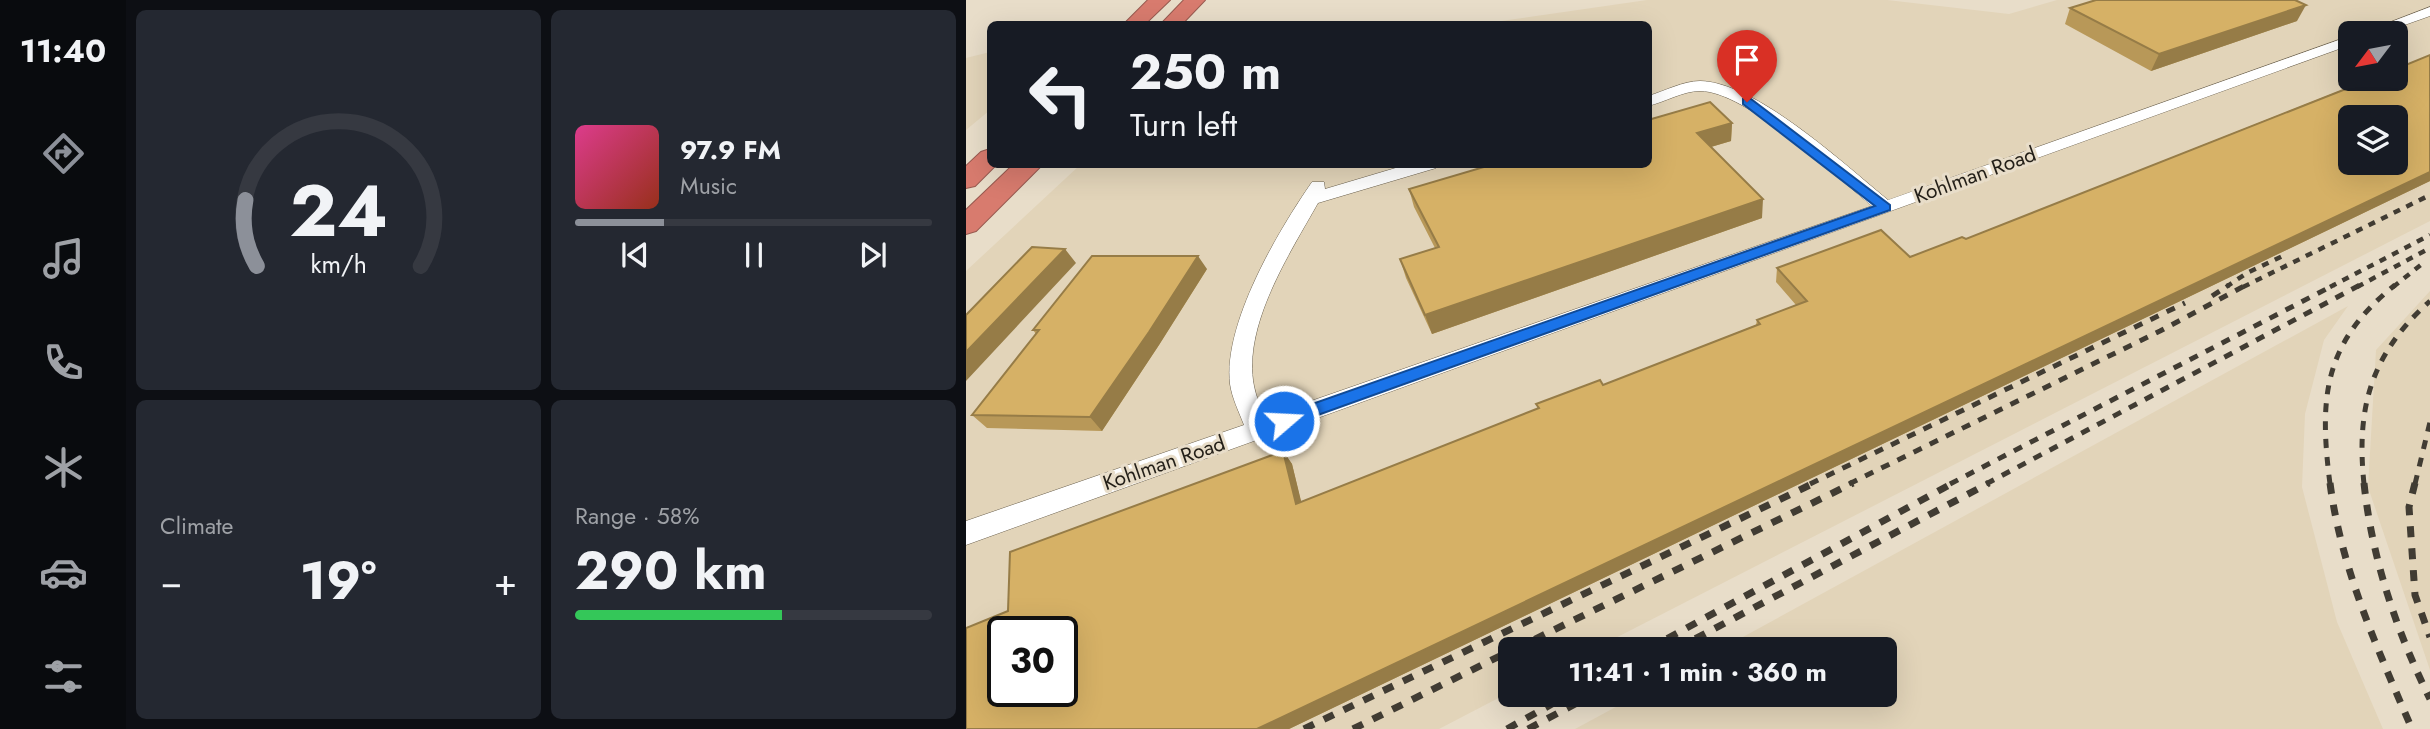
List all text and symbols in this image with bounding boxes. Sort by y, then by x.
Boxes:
north arrow [2338,21,2408,91]
map controls [2338,21,2408,175]
text: 11:40 [20,28,106,74]
pin [1717,30,1777,102]
text: 250 m [1130,37,1281,107]
icon: arrive [1728,41,1766,79]
icon: left [1015,49,1106,140]
text: Turn left [1130,102,1237,148]
button: layers [2338,105,2408,175]
icon: directions [39,129,88,178]
text: 97.9 FM [680,131,781,169]
street label: Kohlman Road [1910,139,2040,211]
text: 24 [289,158,388,263]
text: Music [680,169,737,203]
icon: music [39,234,88,283]
icon: previous [616,236,654,274]
icon: pause [735,236,773,274]
icon: next [854,236,892,274]
text: km/h [310,246,367,282]
icon: phone [39,338,88,387]
position arrow [1247,384,1321,458]
street label: Kohlman Road [1099,428,1229,498]
icon: climate [39,443,88,492]
text: Range · 58% [575,499,699,533]
text: Climate [160,509,233,543]
text: 290 km [575,533,767,609]
text: 19° [300,543,376,619]
icon: car [39,548,88,597]
text: − [160,554,182,609]
text: + [494,554,517,609]
speed limit sign: 30 [987,616,1078,707]
icon: filters [39,652,88,701]
text: 11:41 · 1 min · 360 m [1568,653,1827,691]

